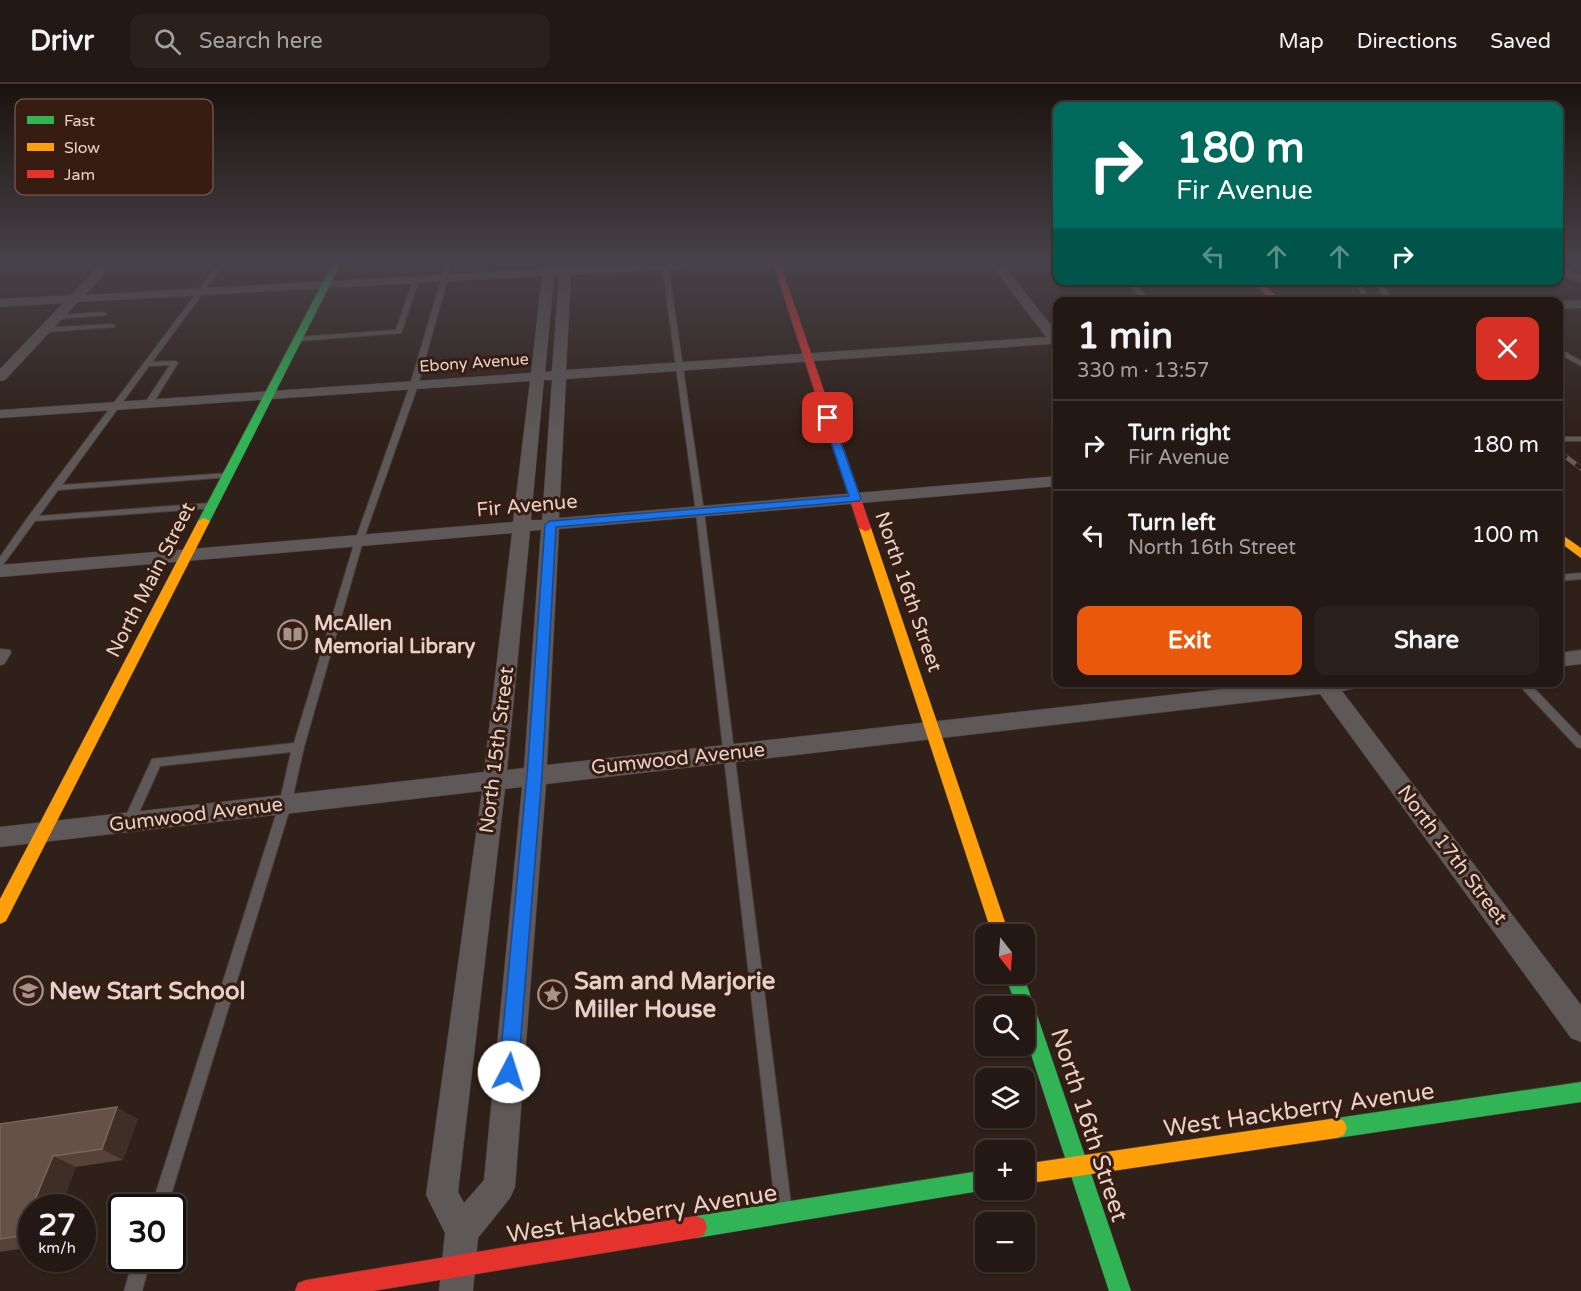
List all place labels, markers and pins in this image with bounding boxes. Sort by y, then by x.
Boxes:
pin [802,392,853,443]
place label: McAllen Memorial Library [314,612,476,659]
library icon: McAllen Memorial Library [277,619,309,651]
place label: Sam and Marjorie Miller House [574,967,776,1024]
school or university icon: New Start School [12,975,44,1007]
place label: New Start School [49,977,246,1006]
place icon: Sam and Marjorie Miller House [537,979,569,1011]

